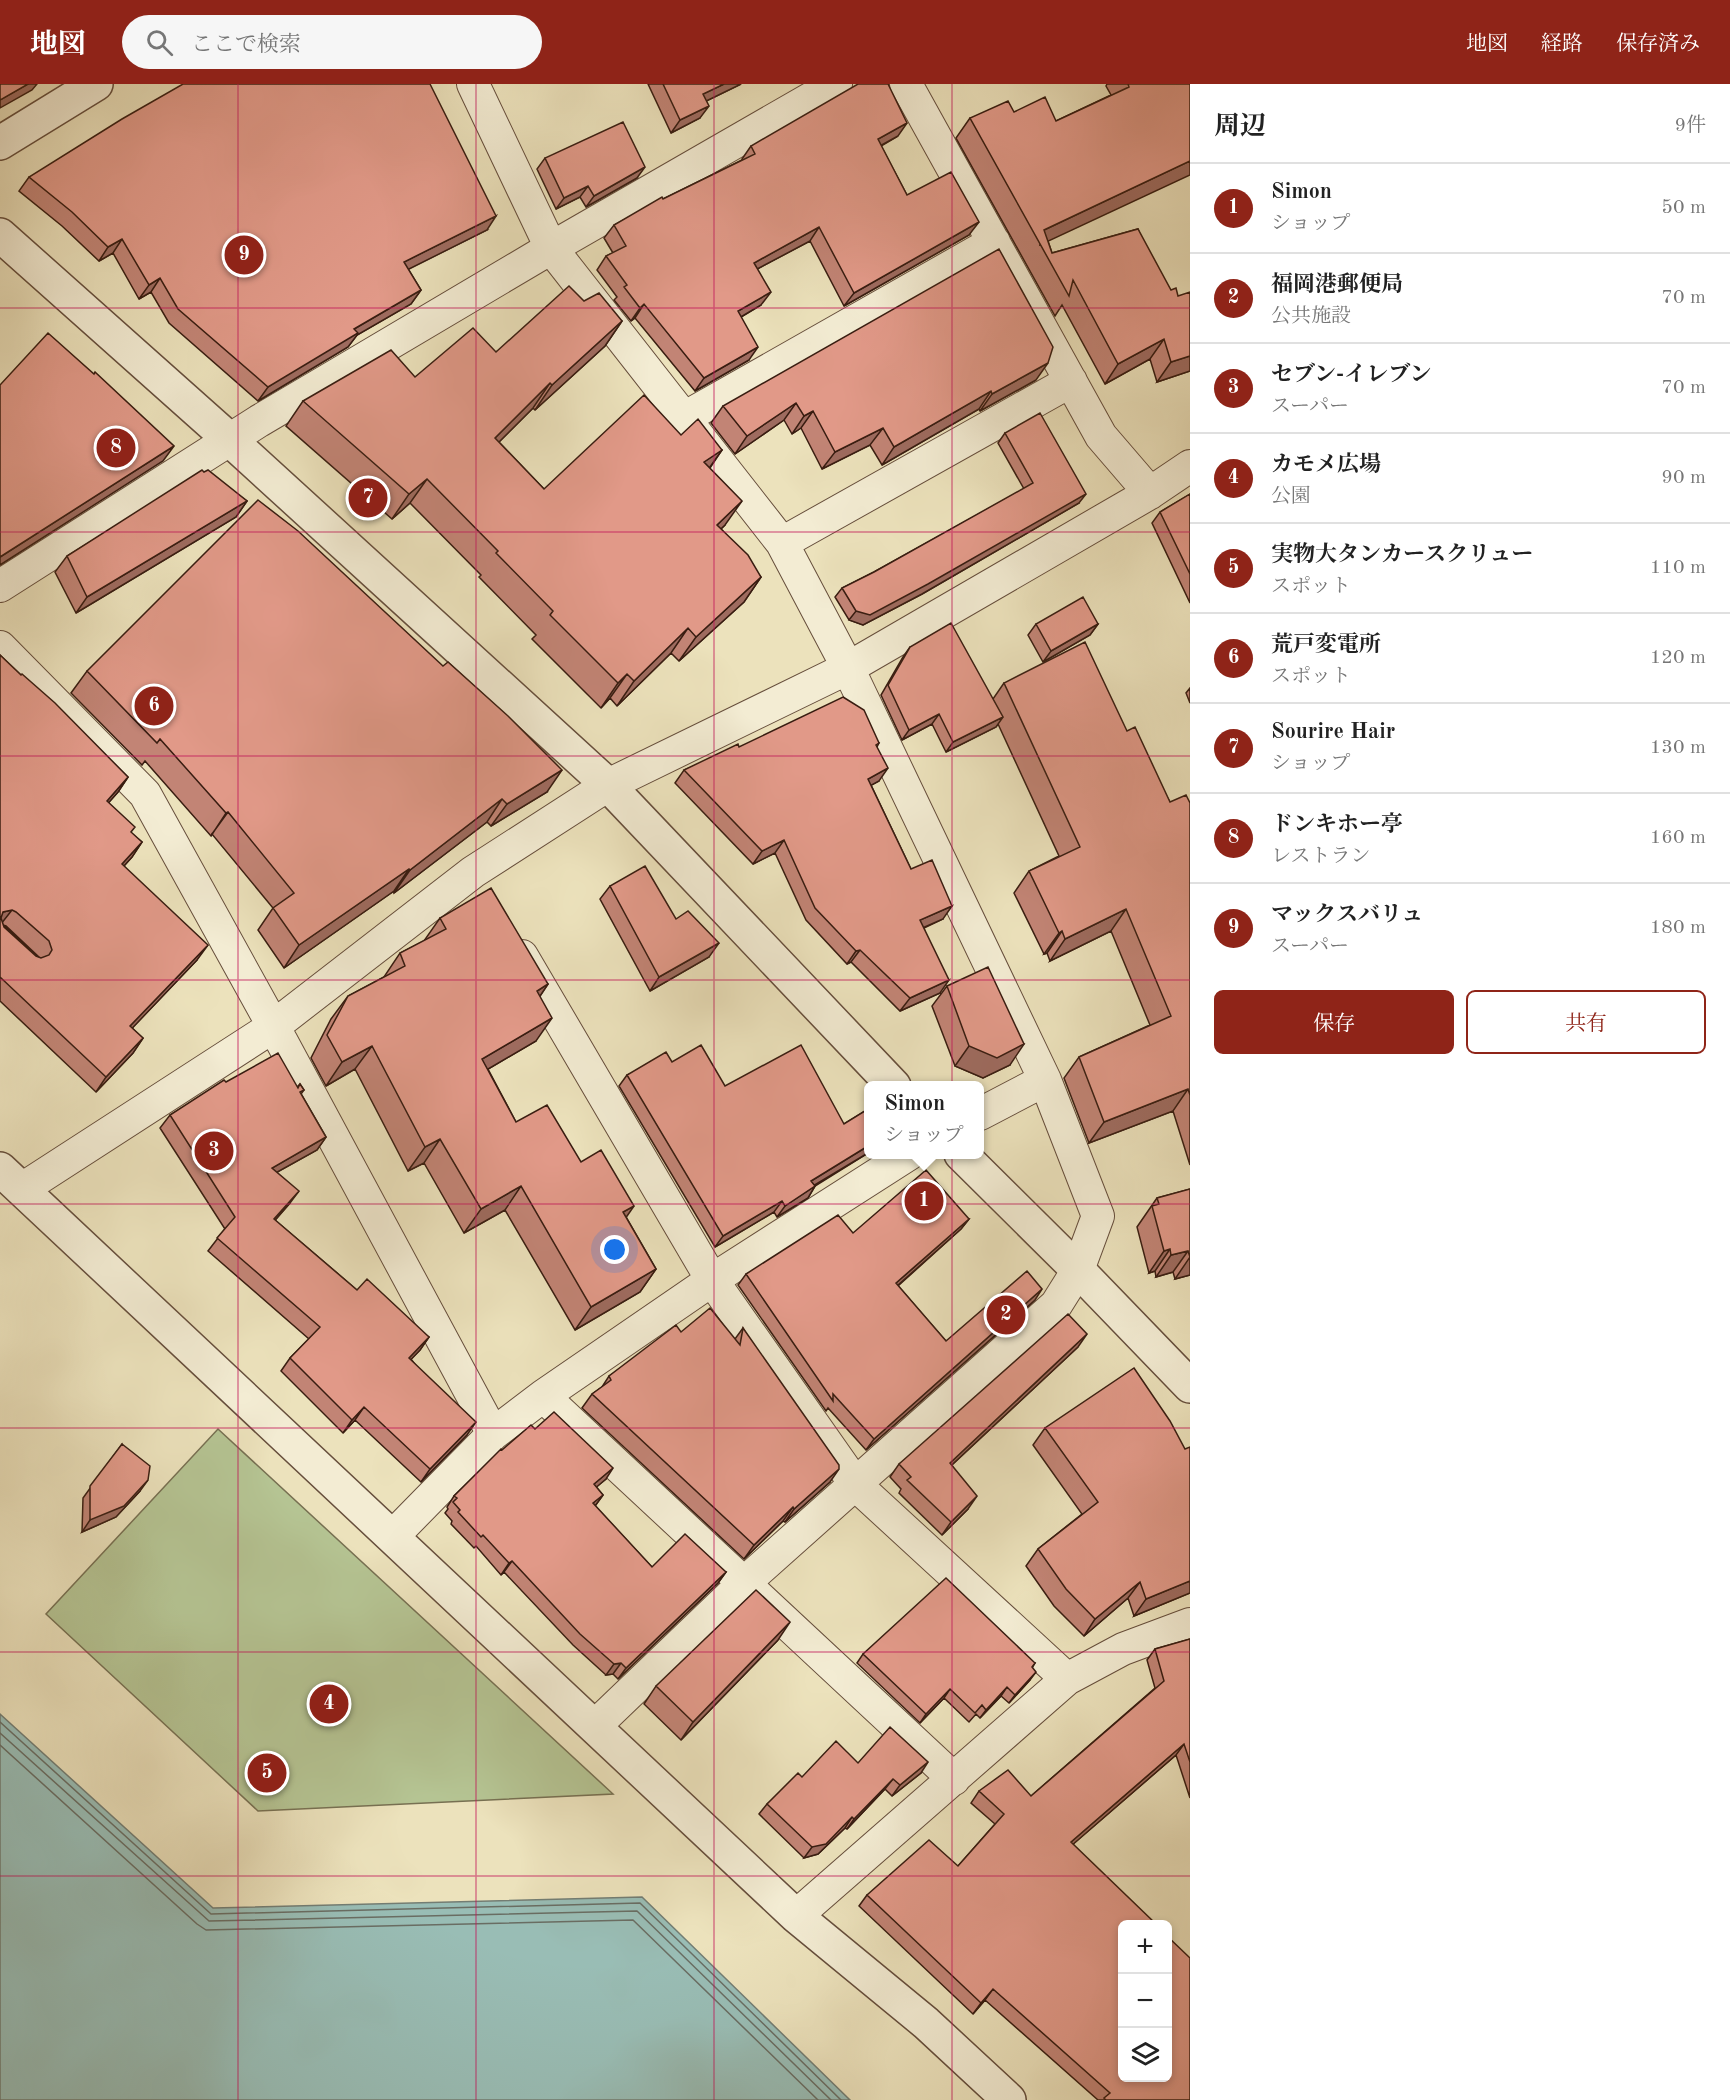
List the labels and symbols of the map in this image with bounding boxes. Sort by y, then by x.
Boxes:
pin: 9 [224,232,264,278]
pin: 8 [96,426,136,470]
pin: 7 [348,476,388,520]
pin: 6 [134,684,174,728]
pin: 3 [194,1128,234,1174]
pin: 1 [904,1178,944,1224]
your location [600,1235,629,1264]
pin: 2 [986,1292,1026,1338]
pin: 4 [310,1682,348,1726]
pin: 5 [248,1750,286,1796]

